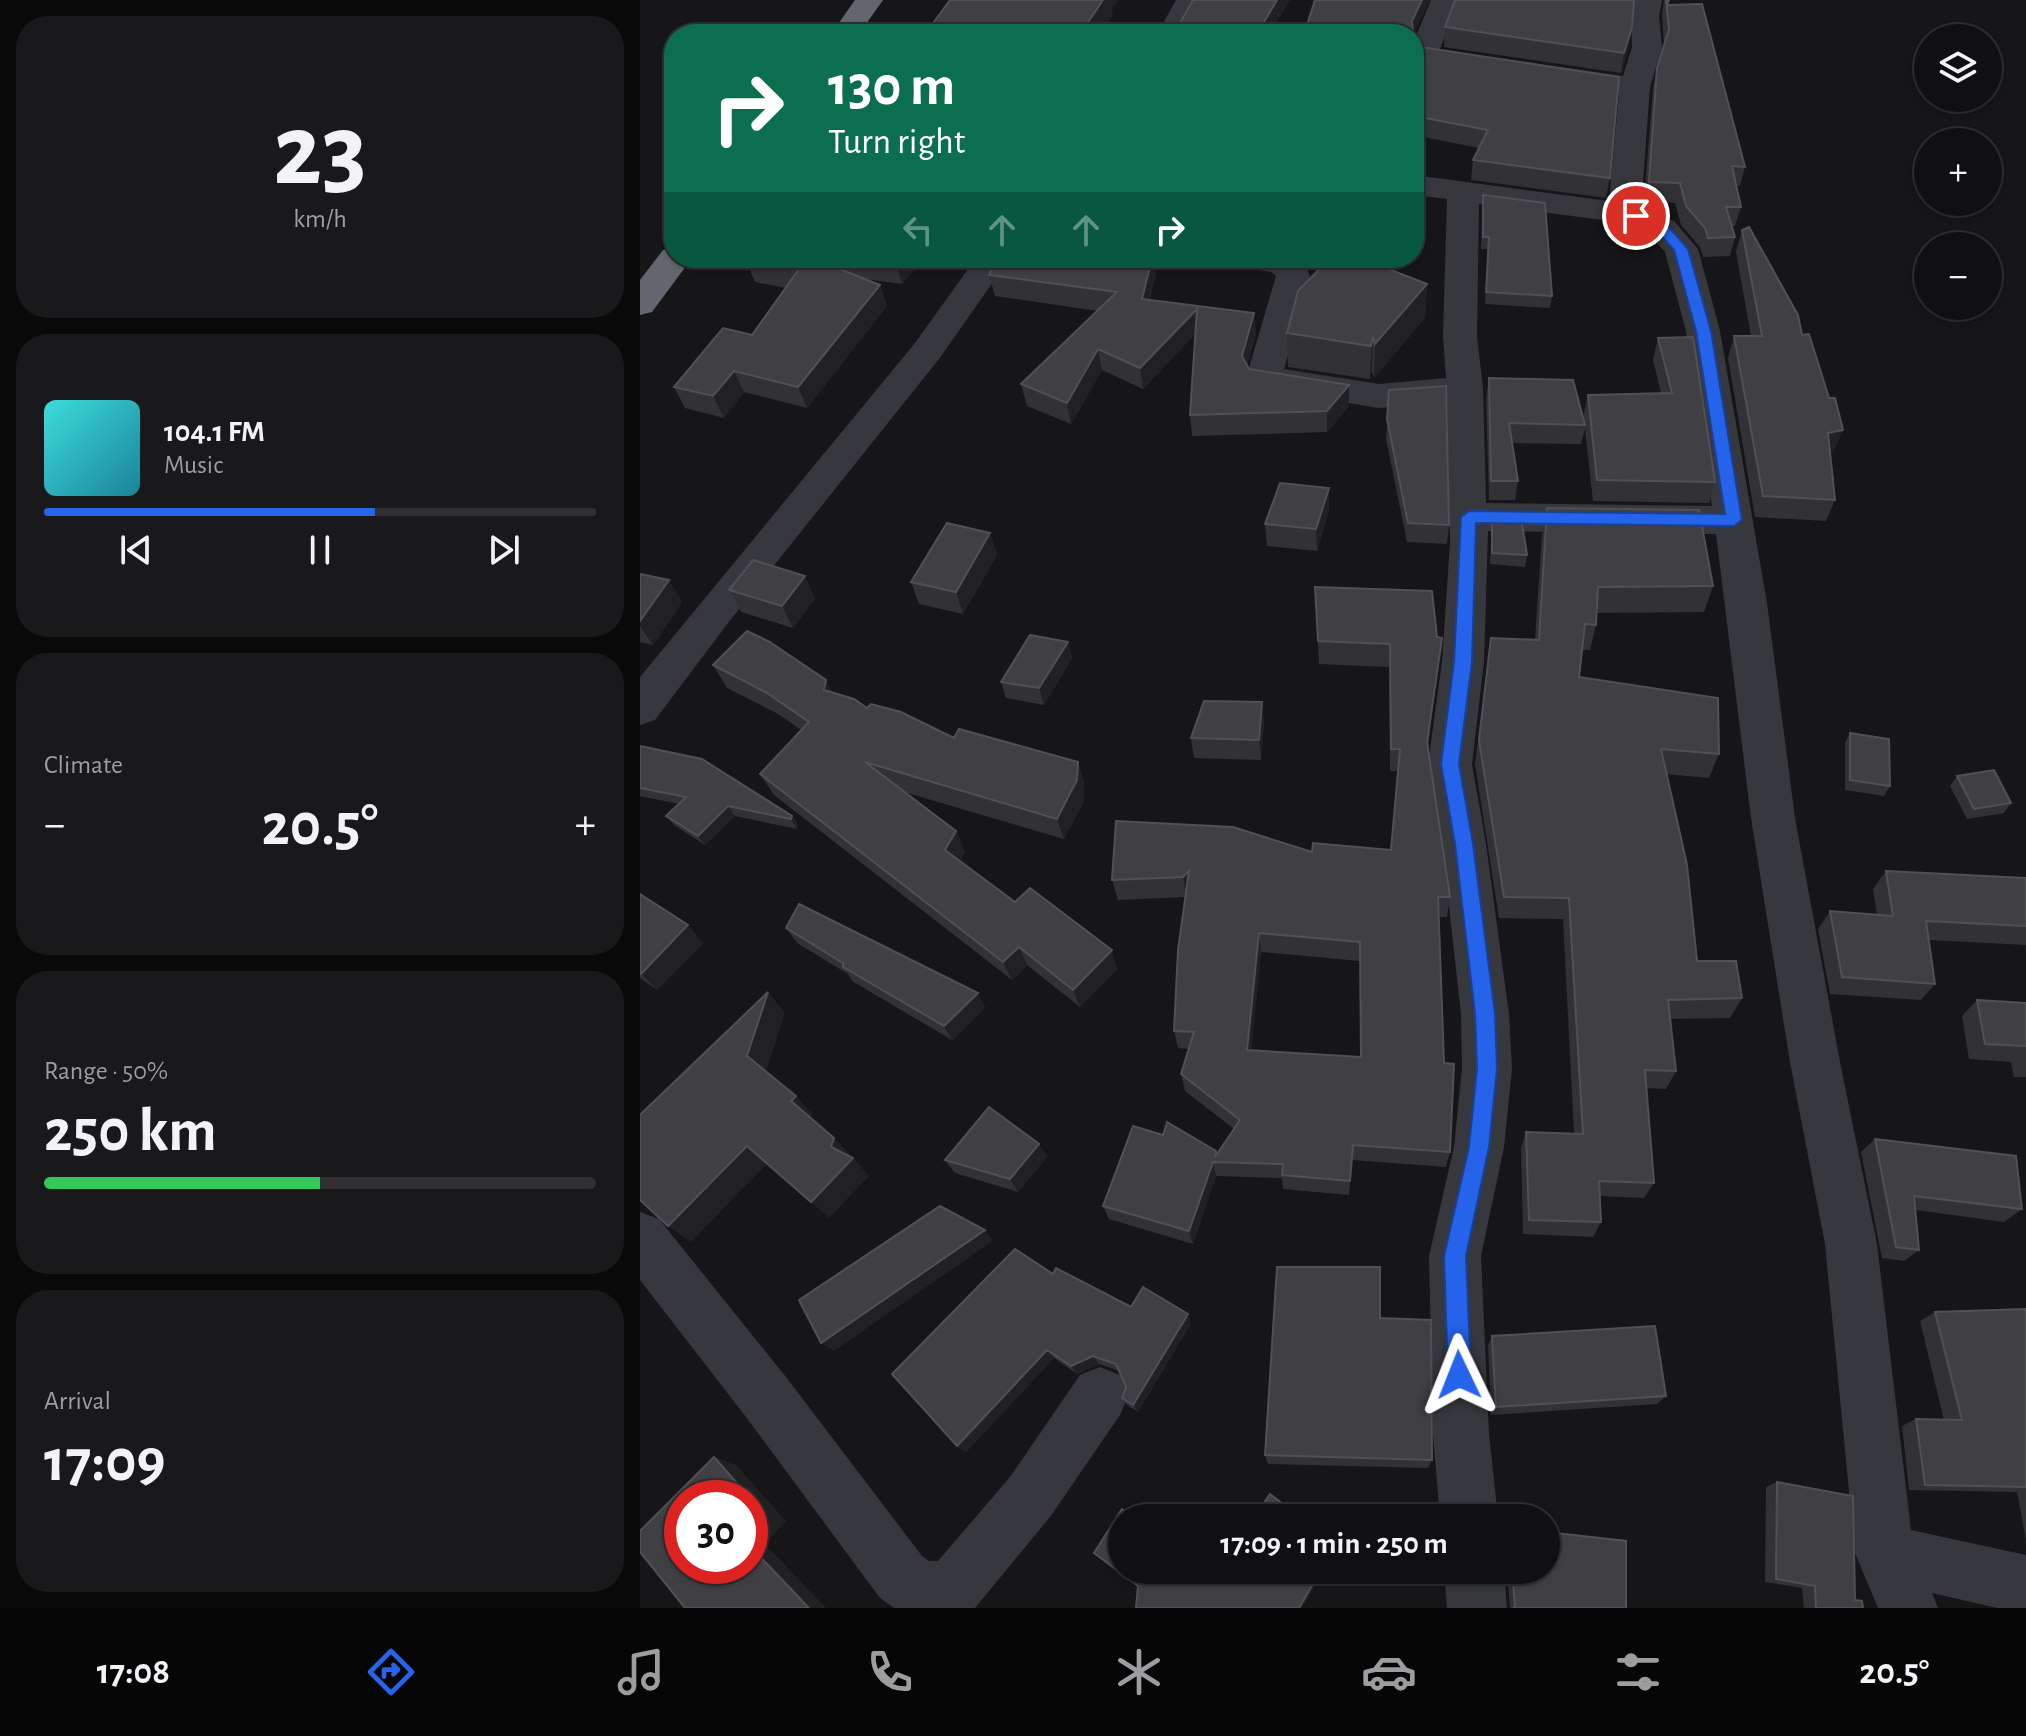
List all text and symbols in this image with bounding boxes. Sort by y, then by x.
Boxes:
map controls [1914,24,2002,320]
button: layers [1914,24,2002,112]
icon: right [696,56,800,160]
text: 130 m [828,59,955,115]
text: 23 [273,100,367,204]
text: Turn right [828,124,965,160]
button: + [1914,128,2002,216]
pin [1602,182,1670,250]
icon: arrive [1614,194,1658,238]
text: km/h [293,206,347,232]
icon: left [896,208,940,252]
icon: ahead [980,208,1024,252]
icon: ahead [1064,208,1108,252]
icon: right [1148,208,1192,252]
button: − [1914,232,2002,320]
text: 104.1 FM [164,417,265,447]
text: Music [164,452,223,478]
icon: previous [114,528,158,572]
icon: pause [298,528,342,572]
icon: next [482,528,526,572]
text: Climate [44,752,123,778]
text: 20.5° [262,796,378,856]
text: − [44,803,65,847]
text: + [575,803,596,847]
text: Range · 50% [44,1058,168,1084]
text: 250 km [44,1102,217,1162]
position arrow [1417,1333,1501,1417]
text: Arrival [44,1388,111,1414]
text: 17:09 [44,1432,166,1492]
speed limit sign: 30 [664,1480,768,1584]
text: 17:09 · 1 min · 250 m [1220,1529,1448,1559]
icon: directions [363,1644,419,1700]
icon: music [613,1644,669,1700]
icon: phone [862,1644,918,1700]
icon: climate [1111,1644,1167,1700]
icon: car [1361,1644,1417,1700]
icon: filters [1610,1644,1666,1700]
text: 17:08 [97,1654,170,1690]
text: 20.5° [1859,1654,1929,1690]

